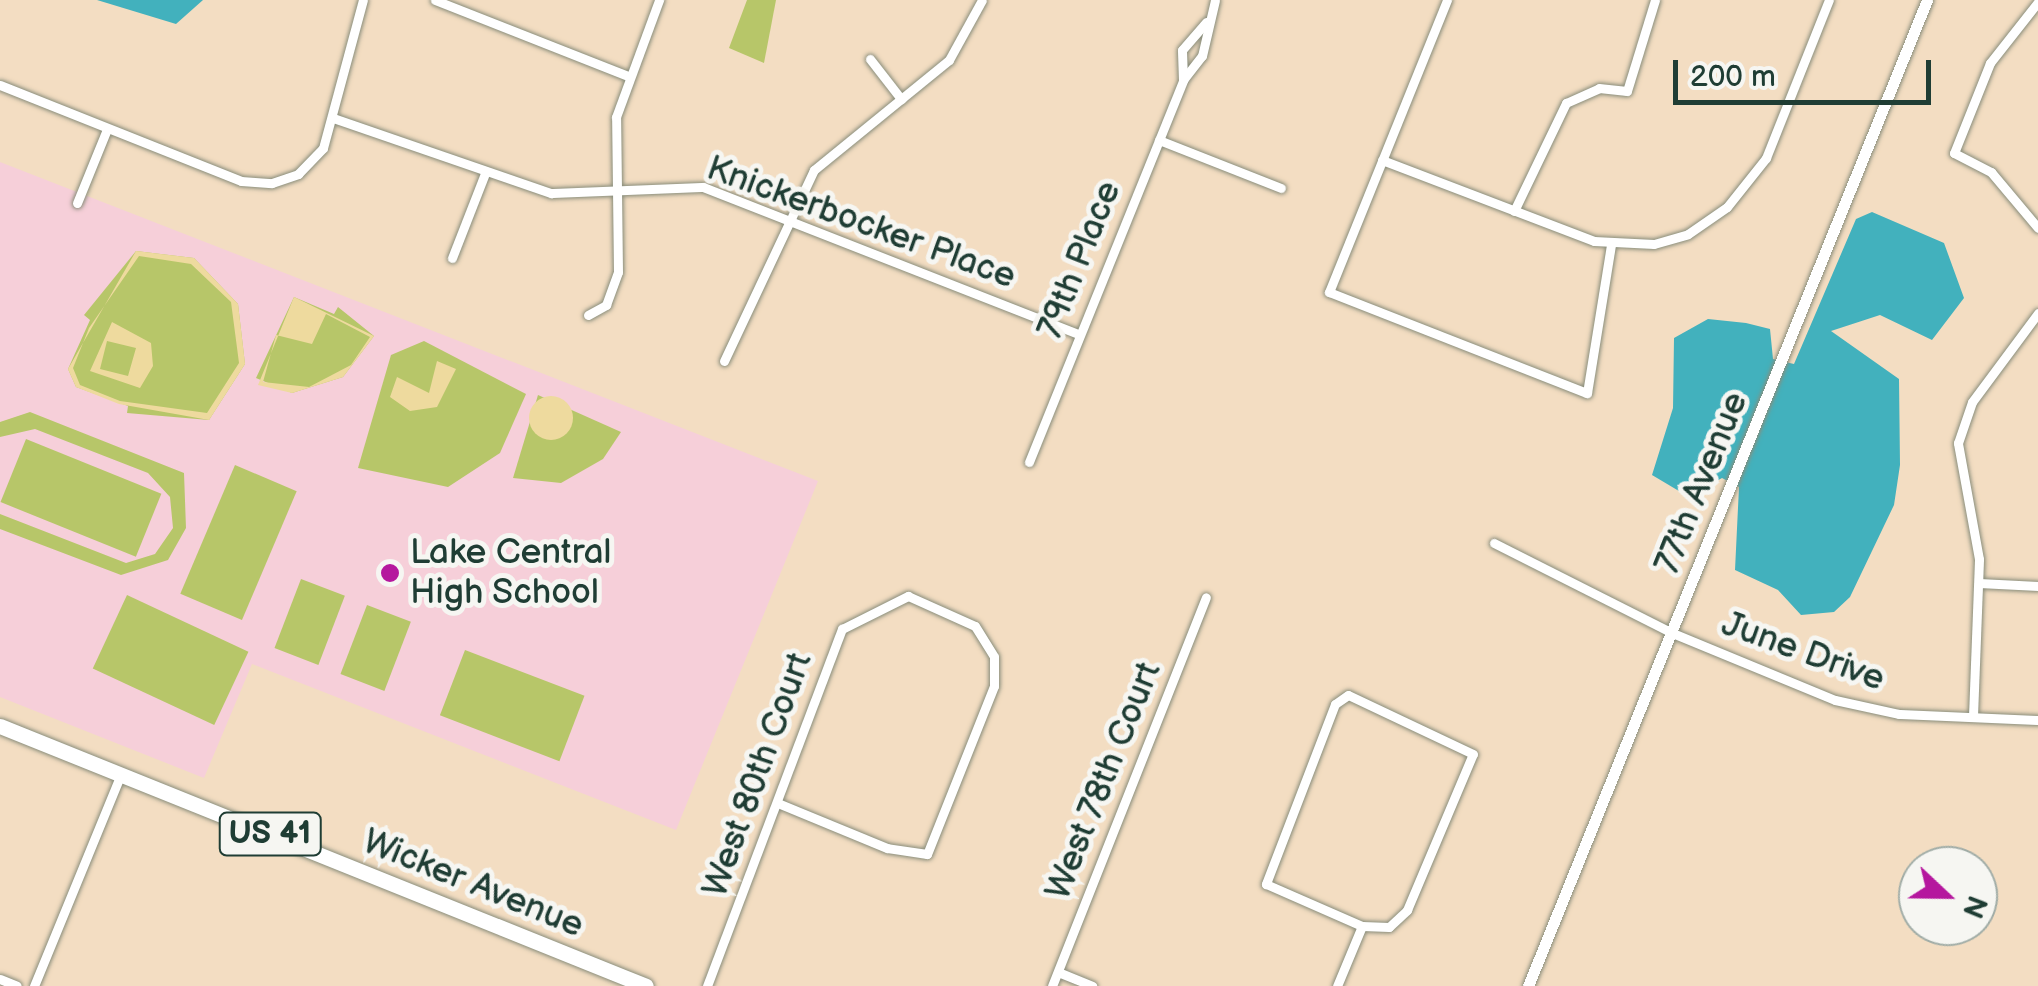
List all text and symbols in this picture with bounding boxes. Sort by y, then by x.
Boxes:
scale bar [1678,40,1936,102]
text: 200 m [1690,59,1776,95]
street label: Knickerbocker Place [701,148,1021,298]
street label: 79th Place [1029,175,1131,345]
street label: 77th Avenue [1647,386,1757,580]
place label: Lake Central High School [410,532,611,614]
marker: Lake Central High School [379,562,401,584]
street label: June Drive [1716,603,1890,701]
street label: West 80th Court [694,647,822,903]
street label: West 78th Court [1037,656,1171,906]
road number: US 41 [218,807,322,861]
street label: Wicker Avenue [357,821,589,947]
north arrow [1898,846,1998,946]
text: N [1955,891,1994,923]

